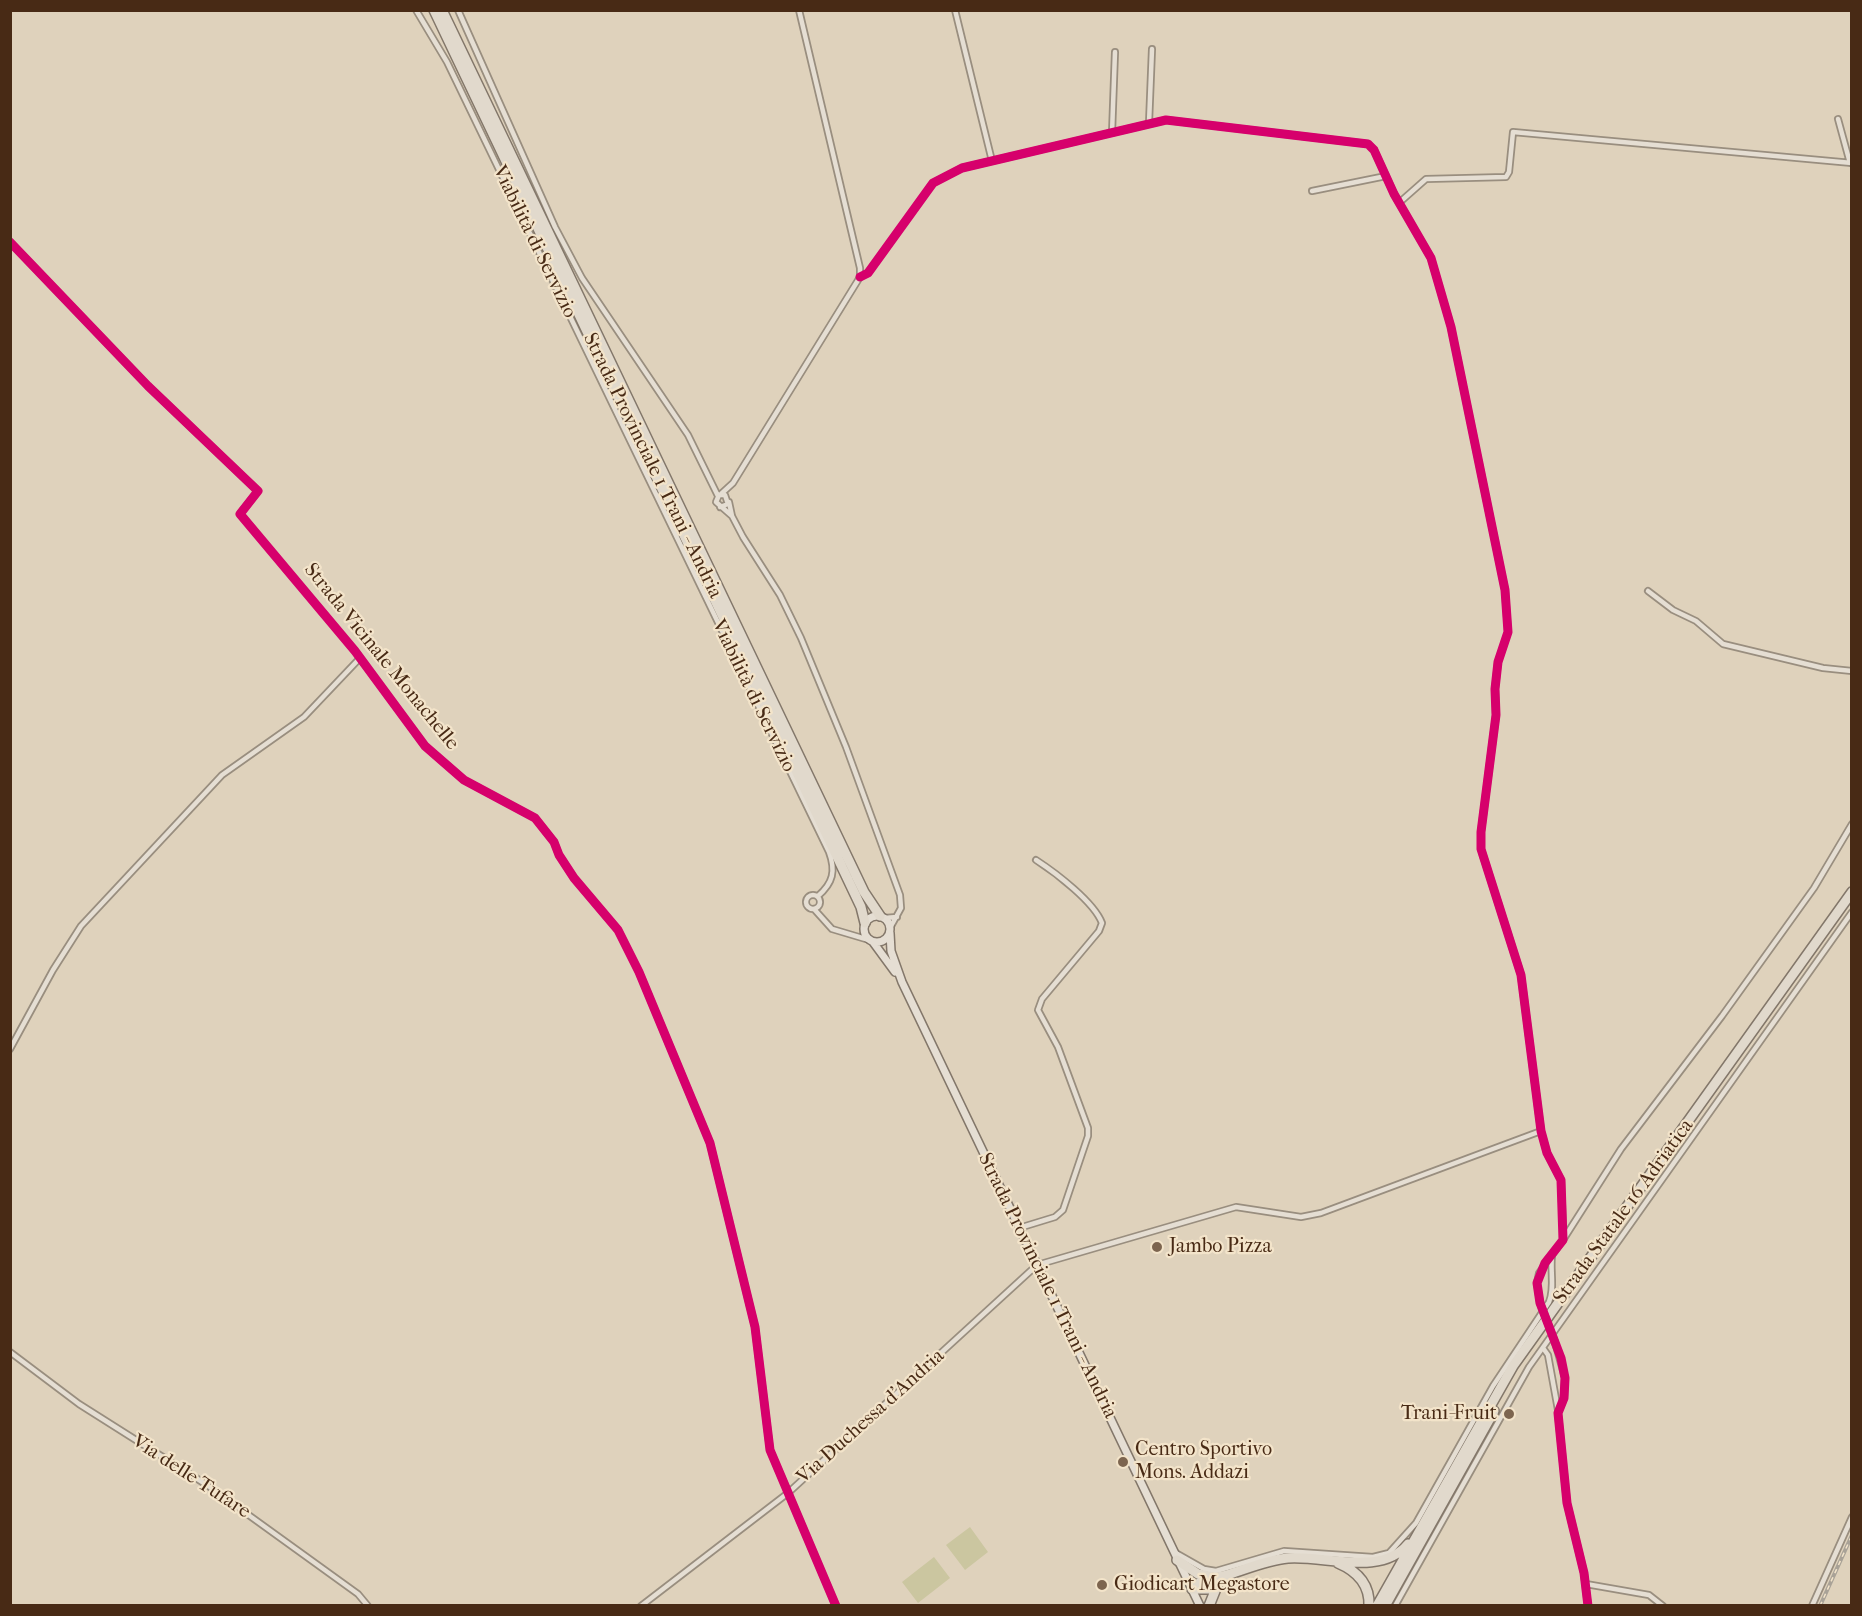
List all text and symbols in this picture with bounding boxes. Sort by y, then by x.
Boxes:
street label: Viabilità di Servizio [487,162,581,322]
street label: Strada Provinciale 1 Trani - Andria [577,329,727,603]
street label: Strada Vicinale Monachelle [298,559,464,755]
street label: Viabilità di Servizio [706,616,800,776]
street label: Strada Statale 16 Adriatica [1549,1115,1699,1309]
street label: Strada Provinciale 1 Trani - Andria [972,1149,1122,1423]
place label: Jambo Pizza [1169,1235,1272,1259]
marker: Jambo Pizza [1150,1240,1164,1254]
street label: Via Duchessa d'Andria [792,1344,950,1490]
place label: Trani-Fruit [1401,1402,1497,1426]
marker: Trani-Fruit [1502,1407,1516,1421]
street label: Via delle Tufare [127,1430,255,1524]
place label: Centro Sportivo Mons. Addazi [1135,1438,1272,1485]
marker: Centro Sportivo Mons. Addazi [1116,1455,1130,1469]
place label: Giodicart Megastore [1114,1573,1290,1597]
marker: Giodicart Megastore [1095,1578,1109,1592]

